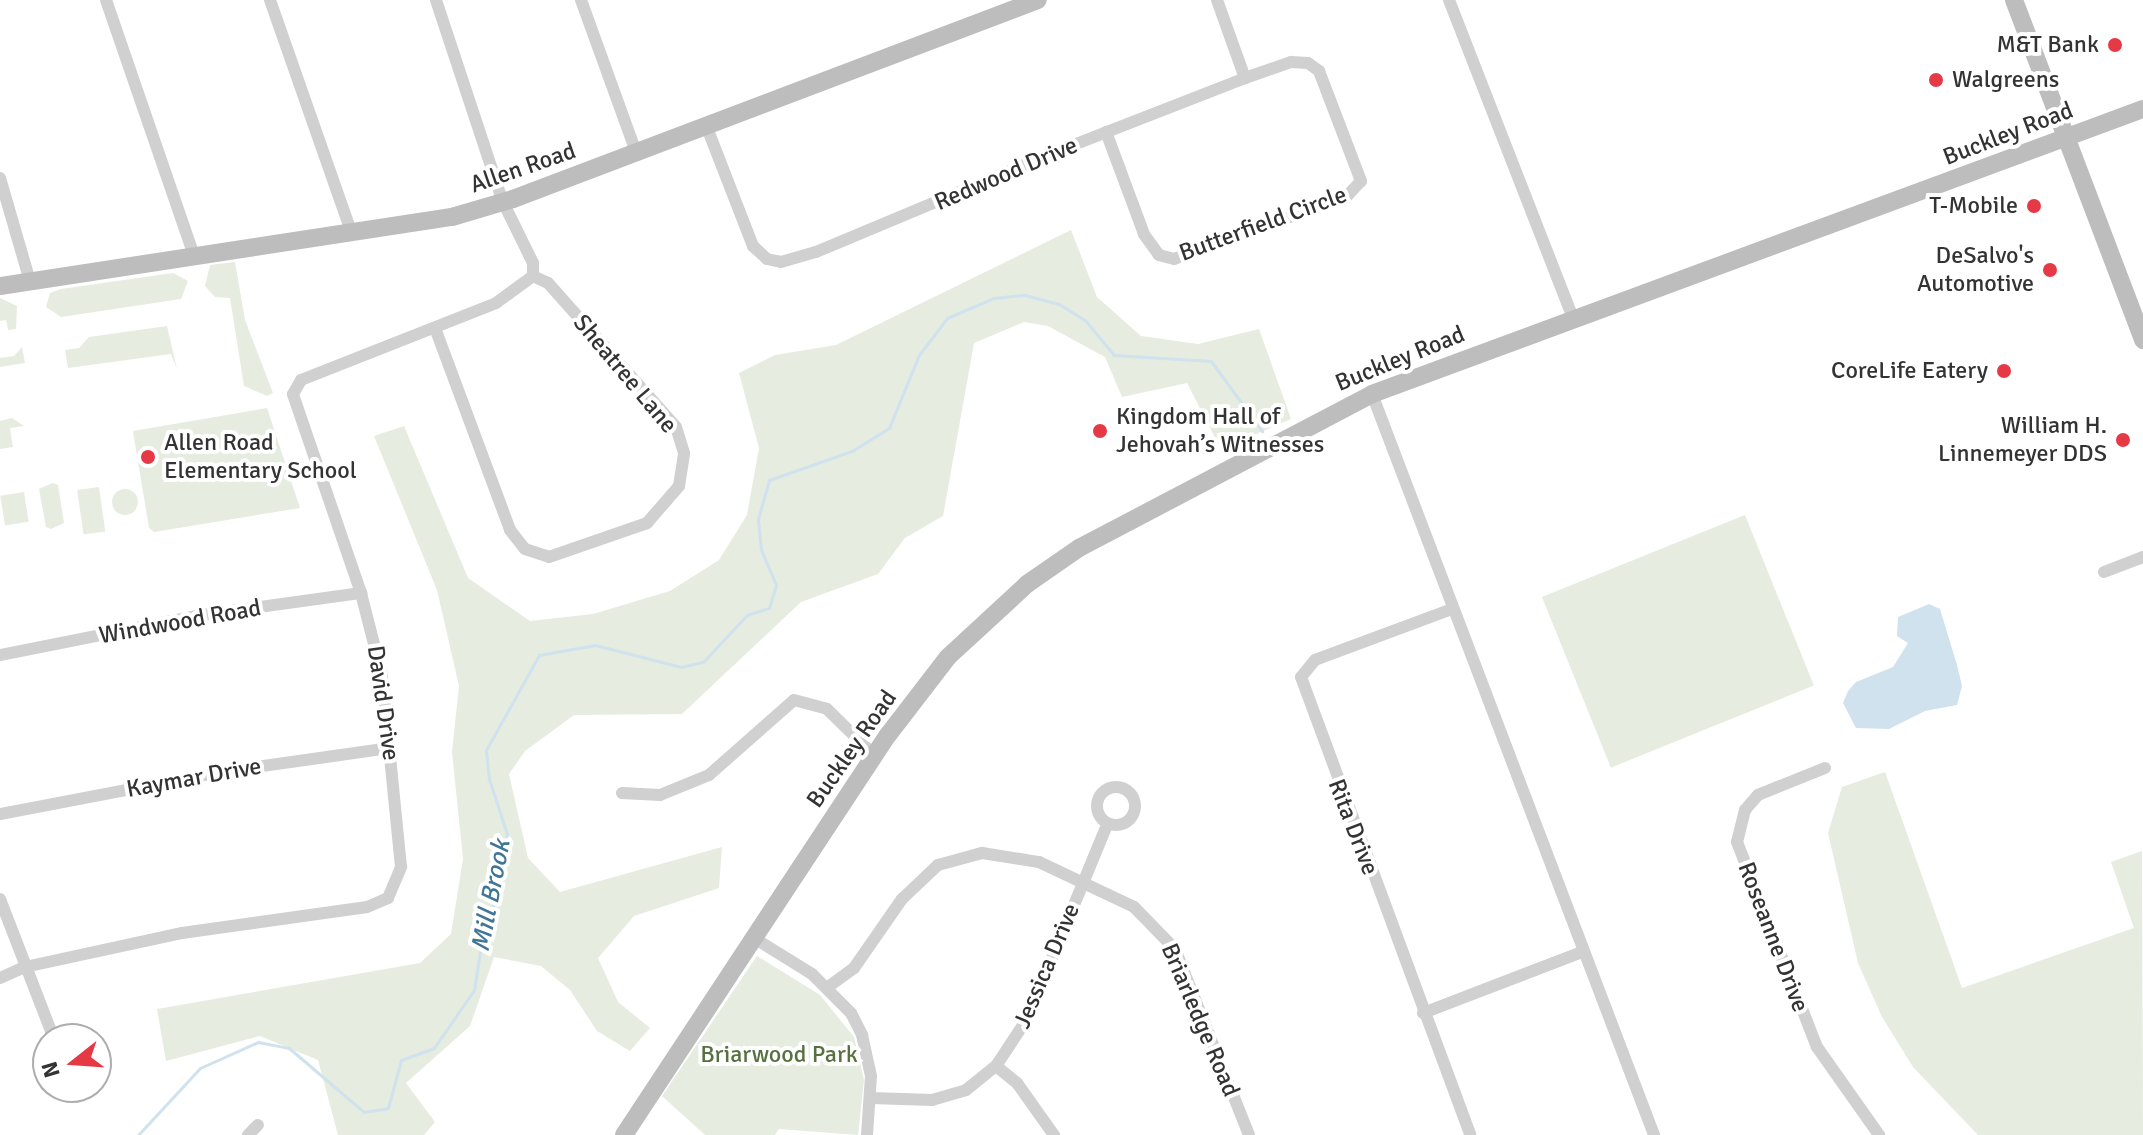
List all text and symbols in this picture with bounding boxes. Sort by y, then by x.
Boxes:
place label: M&T Bank [1996,31,2099,59]
marker: M&T Bank [2106,36,2124,54]
place label: Walgreens [1952,66,2059,94]
marker: Walgreens [1927,71,1945,89]
street label: Buckley Road [1939,96,2077,172]
street label: Redwood Drive [930,131,1082,217]
street label: Allen Road [466,137,580,199]
street label: Butterfield Circle [1175,180,1351,268]
place label: T-Mobile [1929,192,2018,220]
marker: T-Mobile [2025,197,2043,215]
place label: DeSalvo's Automotive [1917,242,2034,298]
marker: DeSalvo's Automotive [2041,261,2059,279]
street label: Sheatree Lane [567,309,683,439]
street label: Buckley Road [1331,320,1469,398]
place label: CoreLife Eatery [1831,357,1988,385]
marker: CoreLife Eatery [1995,362,2013,380]
place label: Kingdom Hall of Jehovah’s Witnesses [1116,403,1324,459]
place label: William H. Linnemeyer DDS [1938,412,2107,468]
marker: Kingdom Hall of Jehovah’s Witnesses [1091,422,1109,440]
place label: Allen Road Elementary School [164,429,357,485]
marker: William H. Linnemeyer DDS [2114,431,2132,449]
marker: Allen Road Elementary School [139,448,157,466]
street label: Windwood Road [97,594,263,650]
street label: David Drive [361,644,405,762]
street label: Buckley Road [801,685,903,813]
street label: Kaymar Drive [124,752,264,804]
street label: Rita Drive [1322,775,1384,879]
water label: Mill Brook [466,837,518,955]
street label: Roseanne Drive [1731,858,1815,1016]
street label: Jessica Drive [1008,899,1086,1033]
street label: Briarledge Road [1155,939,1245,1101]
north arrow [32,1023,112,1103]
park label: Briarwood Park [700,1041,858,1069]
text: N [35,1058,66,1081]

